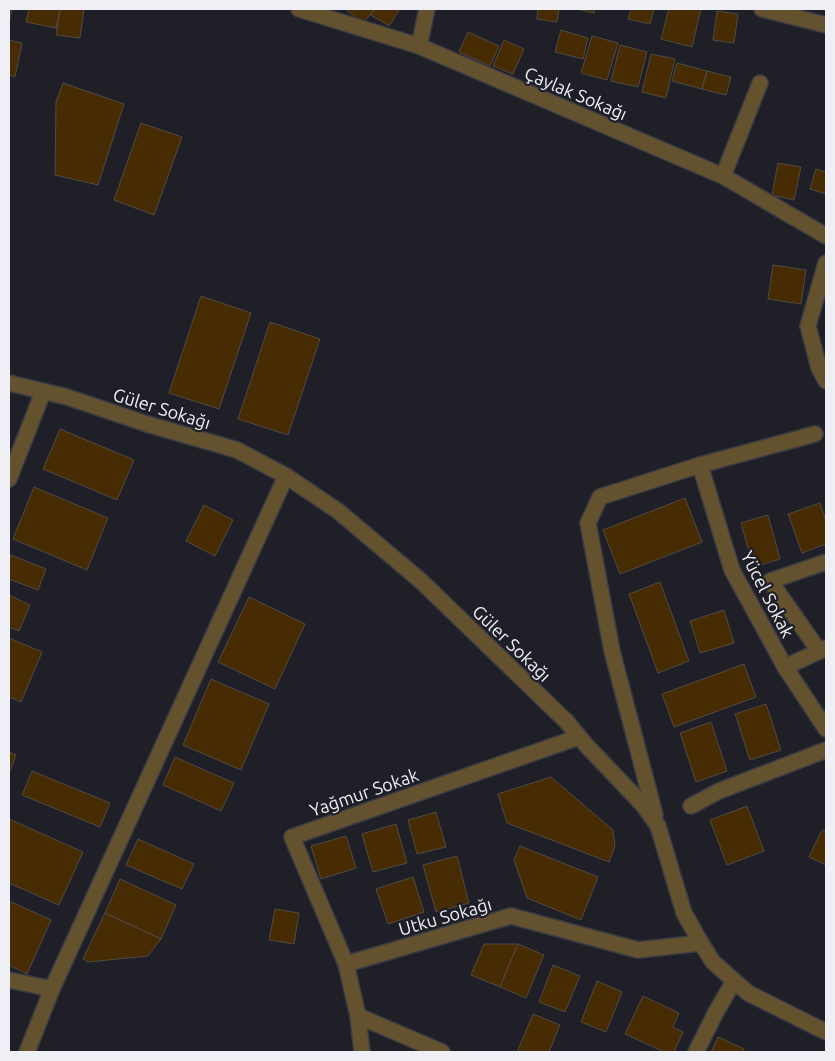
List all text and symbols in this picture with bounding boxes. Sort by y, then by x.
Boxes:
street label: Çaylak Sokağı [522,62,630,124]
street label: Güler Sokağı [111,384,213,432]
street label: Yücel Sokak [738,547,798,641]
street label: Güler Sokağı [469,601,555,685]
street label: Yağmur Sokak [307,764,421,820]
street label: Utku Sokağı [396,893,494,939]

